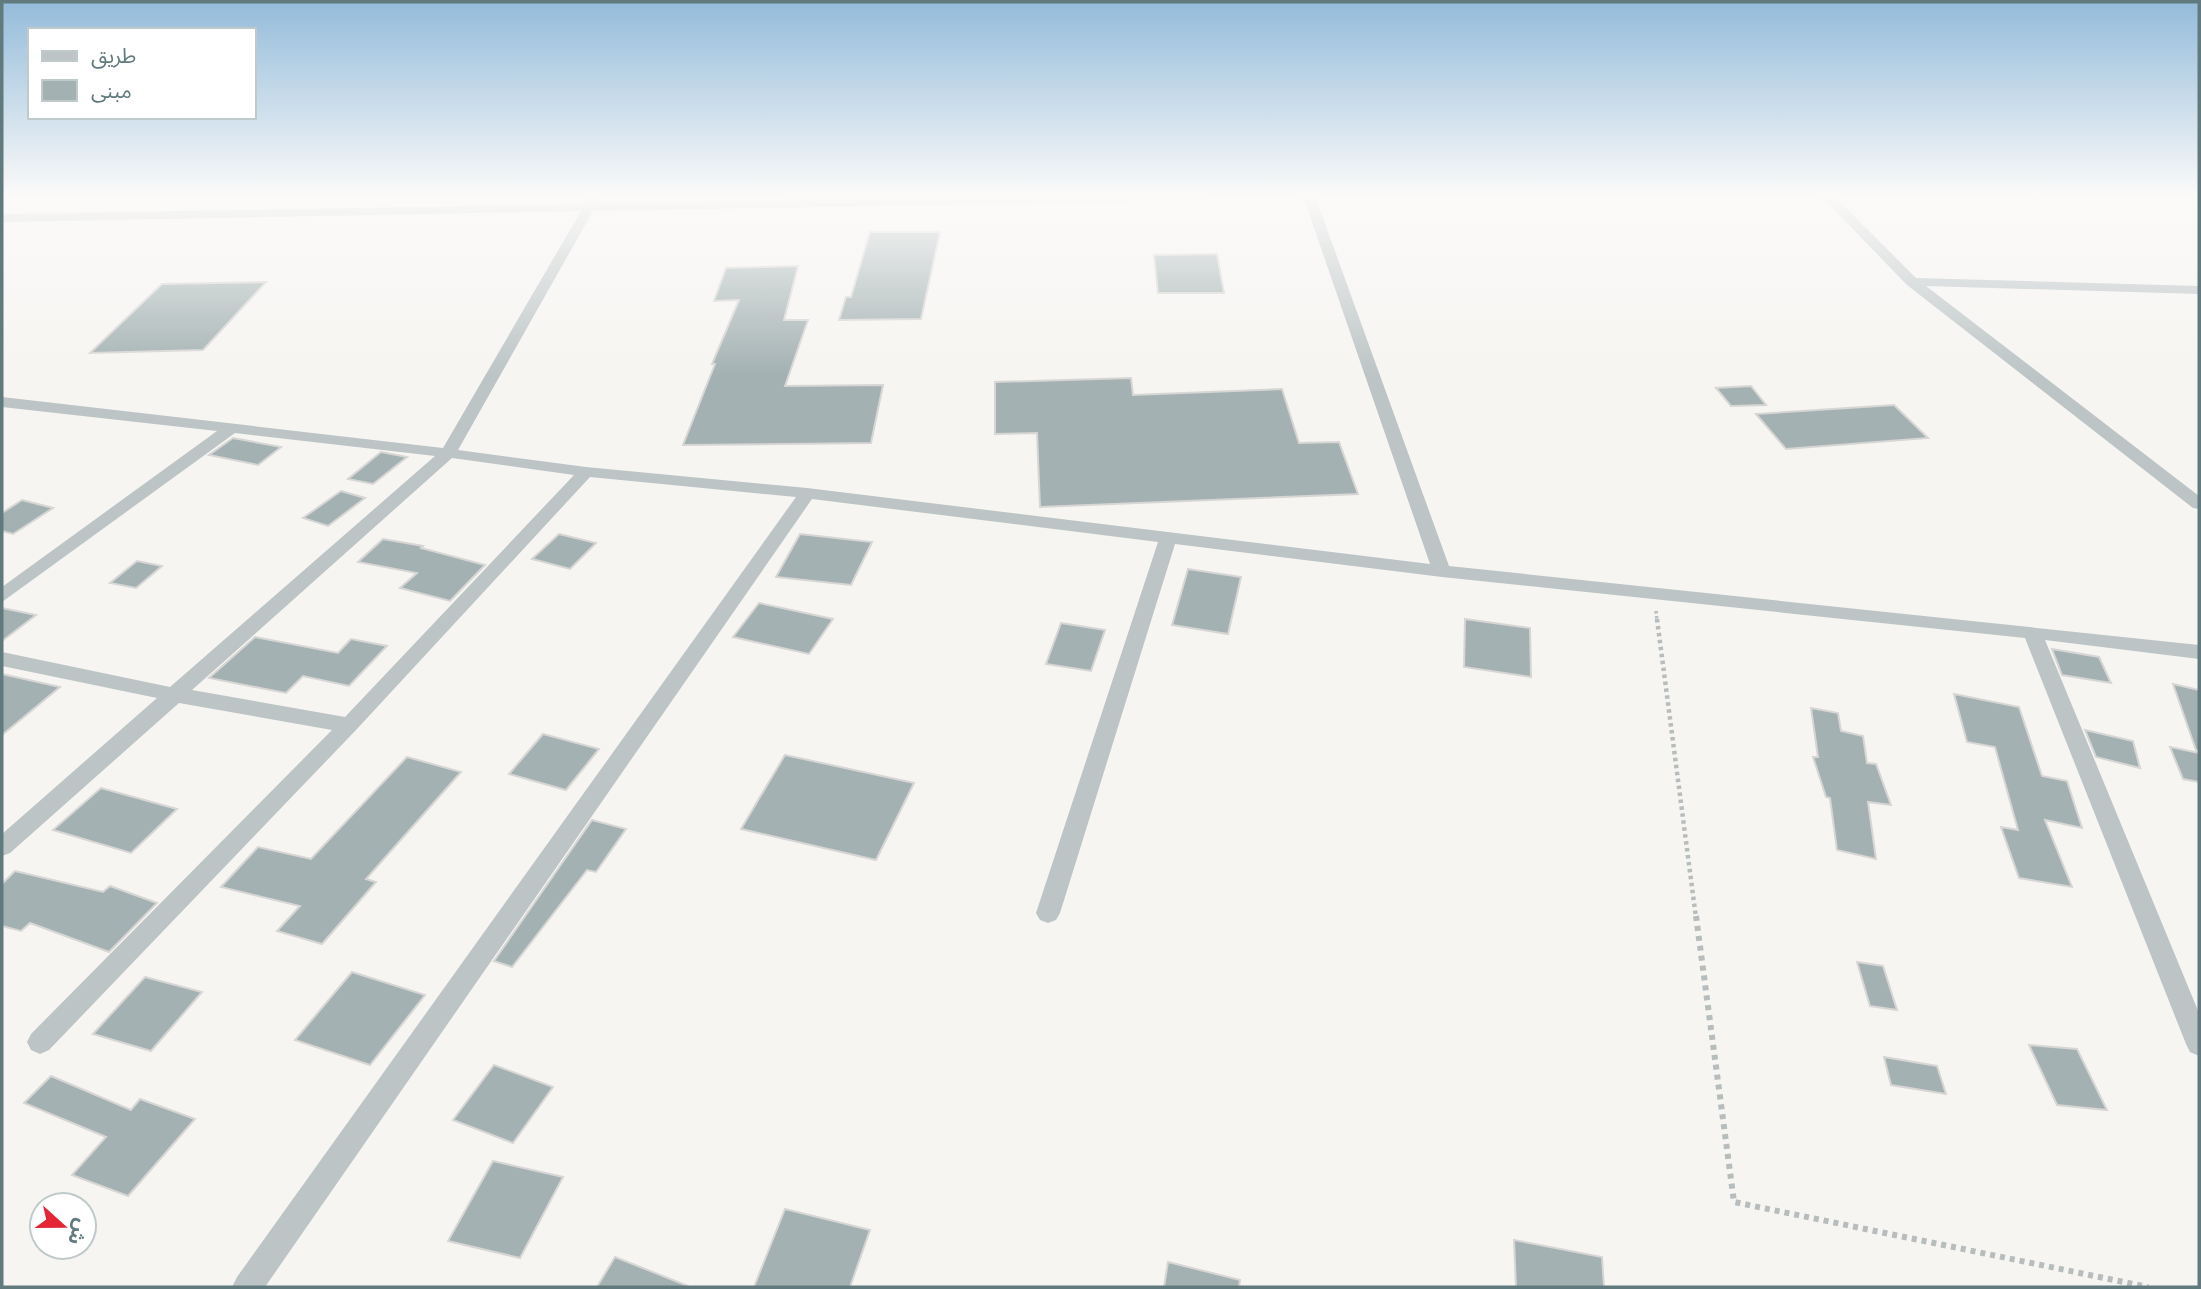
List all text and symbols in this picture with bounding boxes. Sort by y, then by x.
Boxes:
legend [28,28,256,119]
text: طريق [91,42,136,69]
text: مبنى [91,77,132,103]
north arrow [28,1191,98,1261]
text: ش [63,1216,95,1249]

